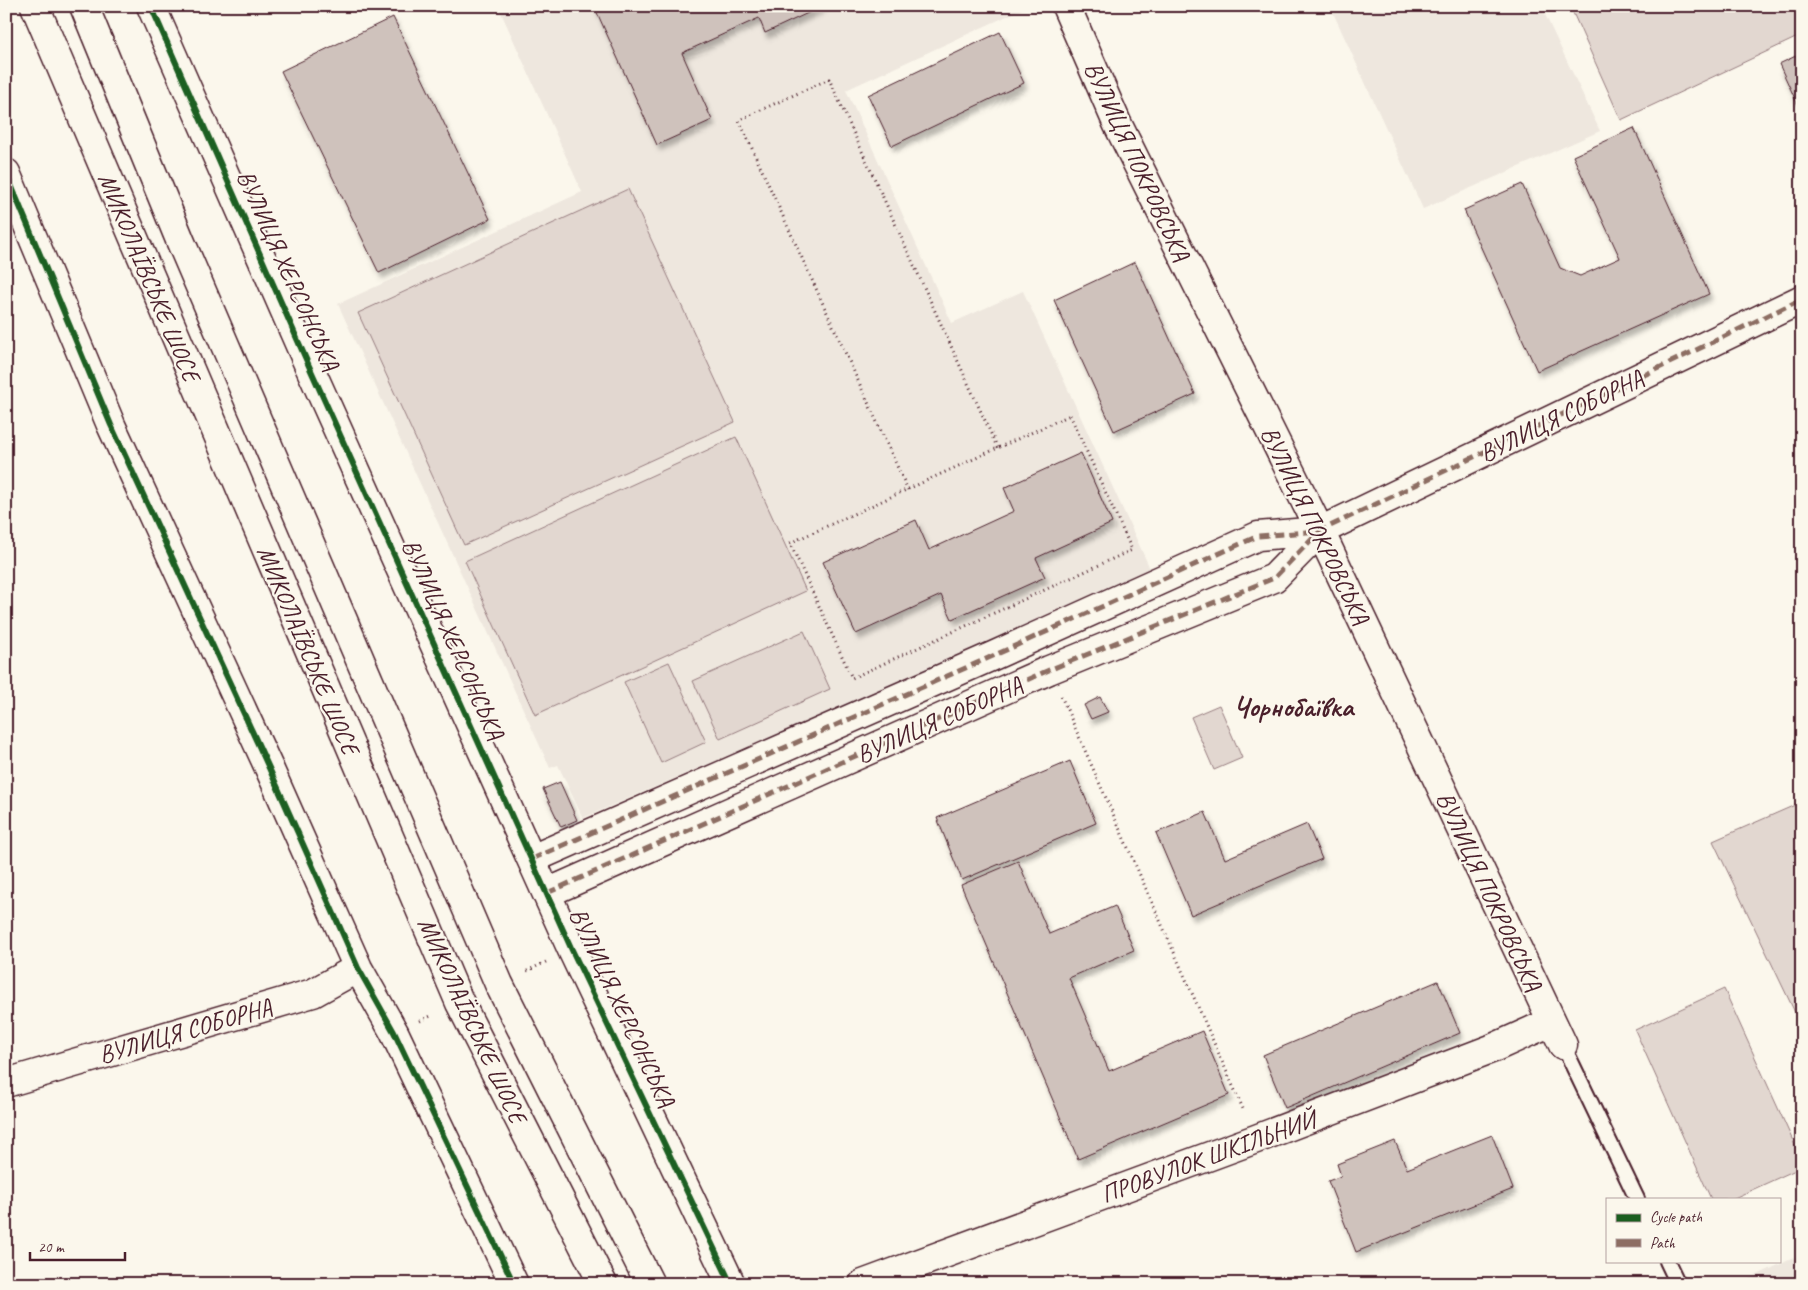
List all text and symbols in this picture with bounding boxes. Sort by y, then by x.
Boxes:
street label: ВУЛИЦЯ ПОКРОВСЬКА [1077,57,1198,267]
street label: ВУЛИЦЯ ХЕРСОНСЬКА [229,165,347,376]
street label: МИКОЛАЇВСЬКЕ ШОСЕ [91,168,209,390]
street label: ВУЛИЦЯ СОБОРНА [1474,362,1649,469]
street label: ВУЛИЦЯ ПОКРОВСЬКА [1253,421,1377,630]
street label: ВУЛИЦЯ ХЕРСОНСЬКА [394,534,512,745]
street label: МИКОЛАЇВСЬКЕ ШОСЕ [250,541,368,763]
street label: ВУЛИЦЯ СОБОРНА [851,669,1028,771]
district label: Чорнобаївка [1233,689,1356,724]
street label: ВУЛИЦЯ ПОКРОВСЬКА [1429,787,1550,997]
street label: ВУЛИЦЯ ХЕРСОНСЬКА [562,903,683,1113]
street label: МИКОЛАЇВСЬКЕ ШОСЕ [410,912,535,1131]
street label: ВУЛИЦЯ СОБОРНА [95,991,276,1071]
street label: ПРОВУЛОК ШКІЛЬНИЙ [1097,1102,1324,1211]
legend [1606,1198,1780,1262]
text: Cycle path [1650,1208,1702,1227]
scale bar [30,1230,125,1262]
text: Path [1650,1234,1676,1253]
text: 20 m [38,1238,65,1257]

